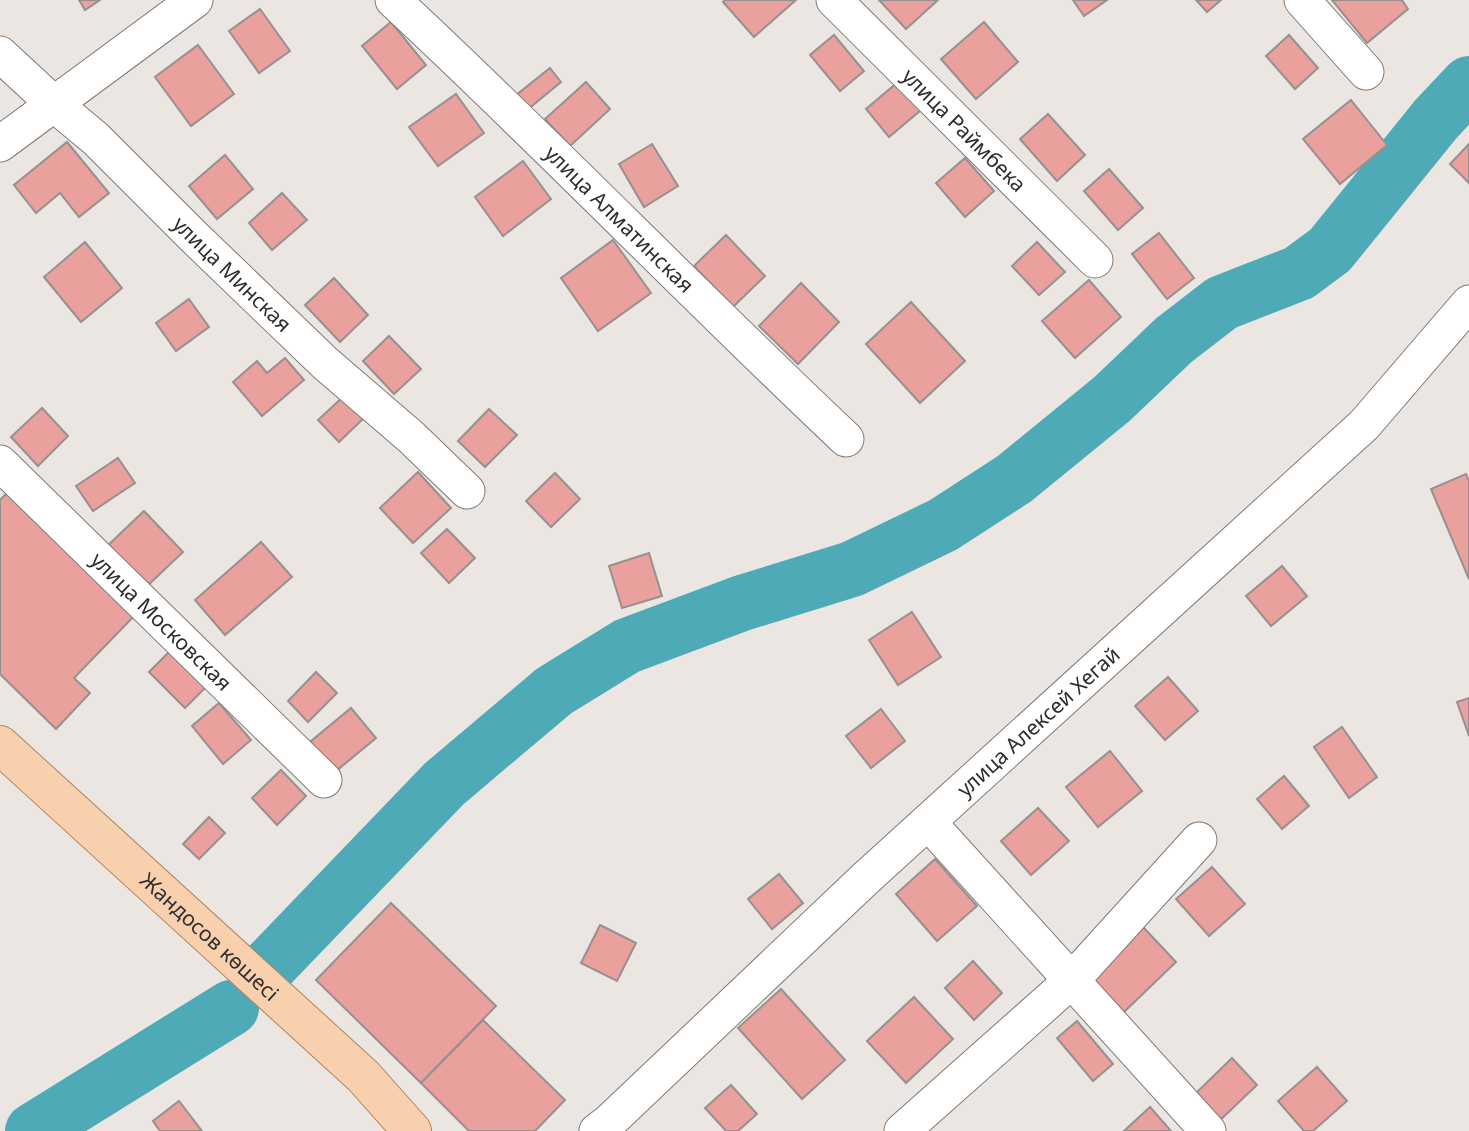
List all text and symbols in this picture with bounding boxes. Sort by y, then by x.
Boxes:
street label: улица Раймбека [896,62,1033,198]
street label: улица Алматинская [539,139,700,299]
street label: улица Минская [167,210,298,338]
street label: улица Московская [85,546,238,696]
street label: улица Алексей Хегай [951,640,1125,803]
street label: Жандосов көшесі [135,866,285,1007]

